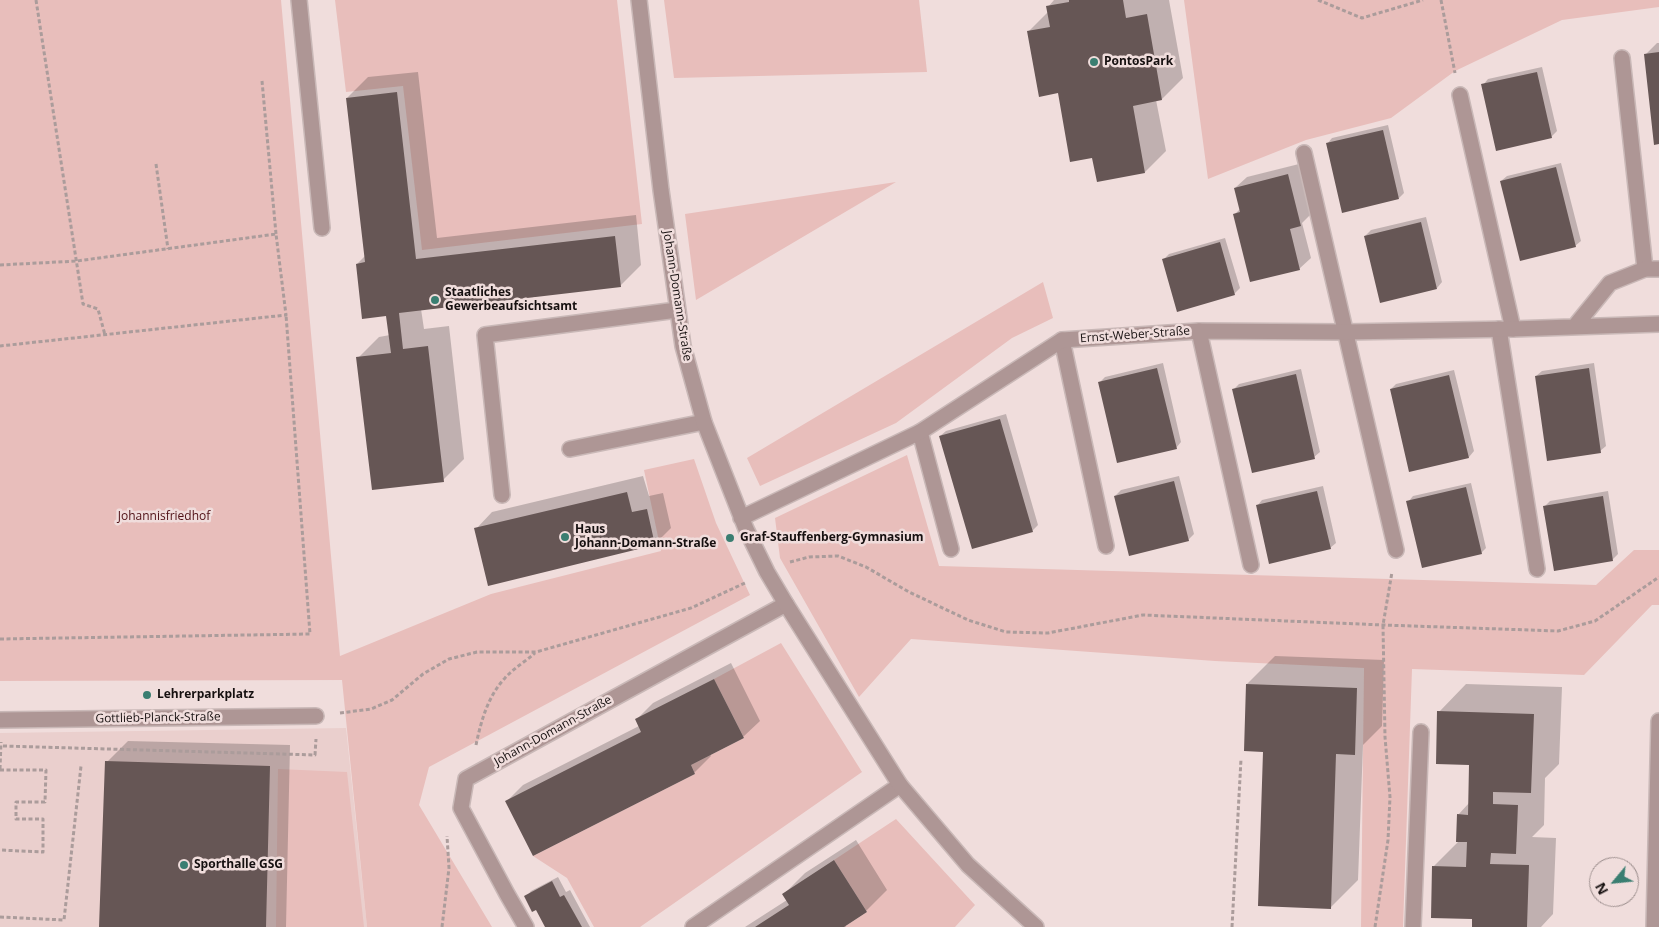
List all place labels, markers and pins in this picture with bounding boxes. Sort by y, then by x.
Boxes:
place label: PontosPark [1104,55,1173,69]
marker: PontosPark [1088,56,1100,68]
place label: Staatliches Gewerbeaufsichtsamt [445,286,577,314]
marker: Staatliches Gewerbeaufsichtsamt [429,294,441,306]
place label: Haus Johann-Domann-Straße [575,523,716,551]
marker: Haus Johann-Domann-Straße [559,531,571,543]
place label: Graf-Stauffenberg-Gymnasium [740,531,924,545]
marker: Graf-Stauffenberg-Gymnasium [724,532,736,544]
place label: Lehrerparkplatz [157,688,254,702]
marker: Lehrerparkplatz [141,689,153,701]
place label: Sporthalle GSG [194,858,283,872]
marker: Sporthalle GSG [178,859,190,871]

